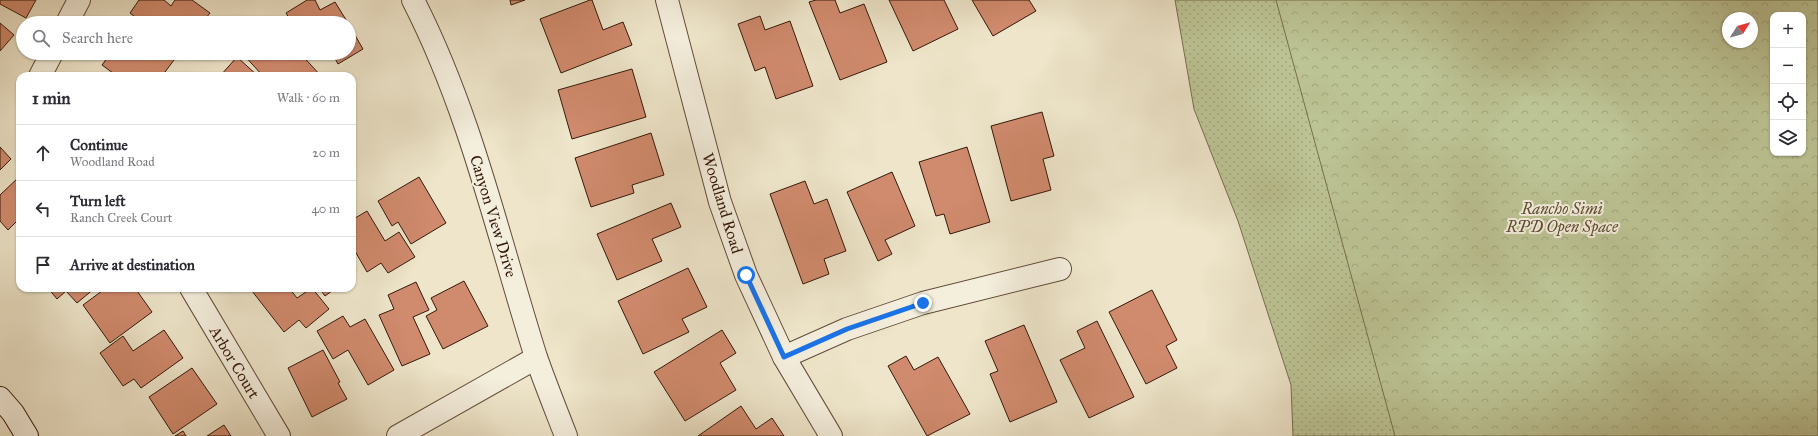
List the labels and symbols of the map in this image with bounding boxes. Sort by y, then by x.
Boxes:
north arrow [1722,12,1758,48]
street label: Woodland Road [698,151,747,256]
street label: Canyon View Drive [466,153,521,280]
park label: Rancho Simi RPD Open Space [1505,199,1619,237]
route start [737,266,755,284]
route end [914,294,932,312]
street label: Arbor Court [205,322,264,402]

